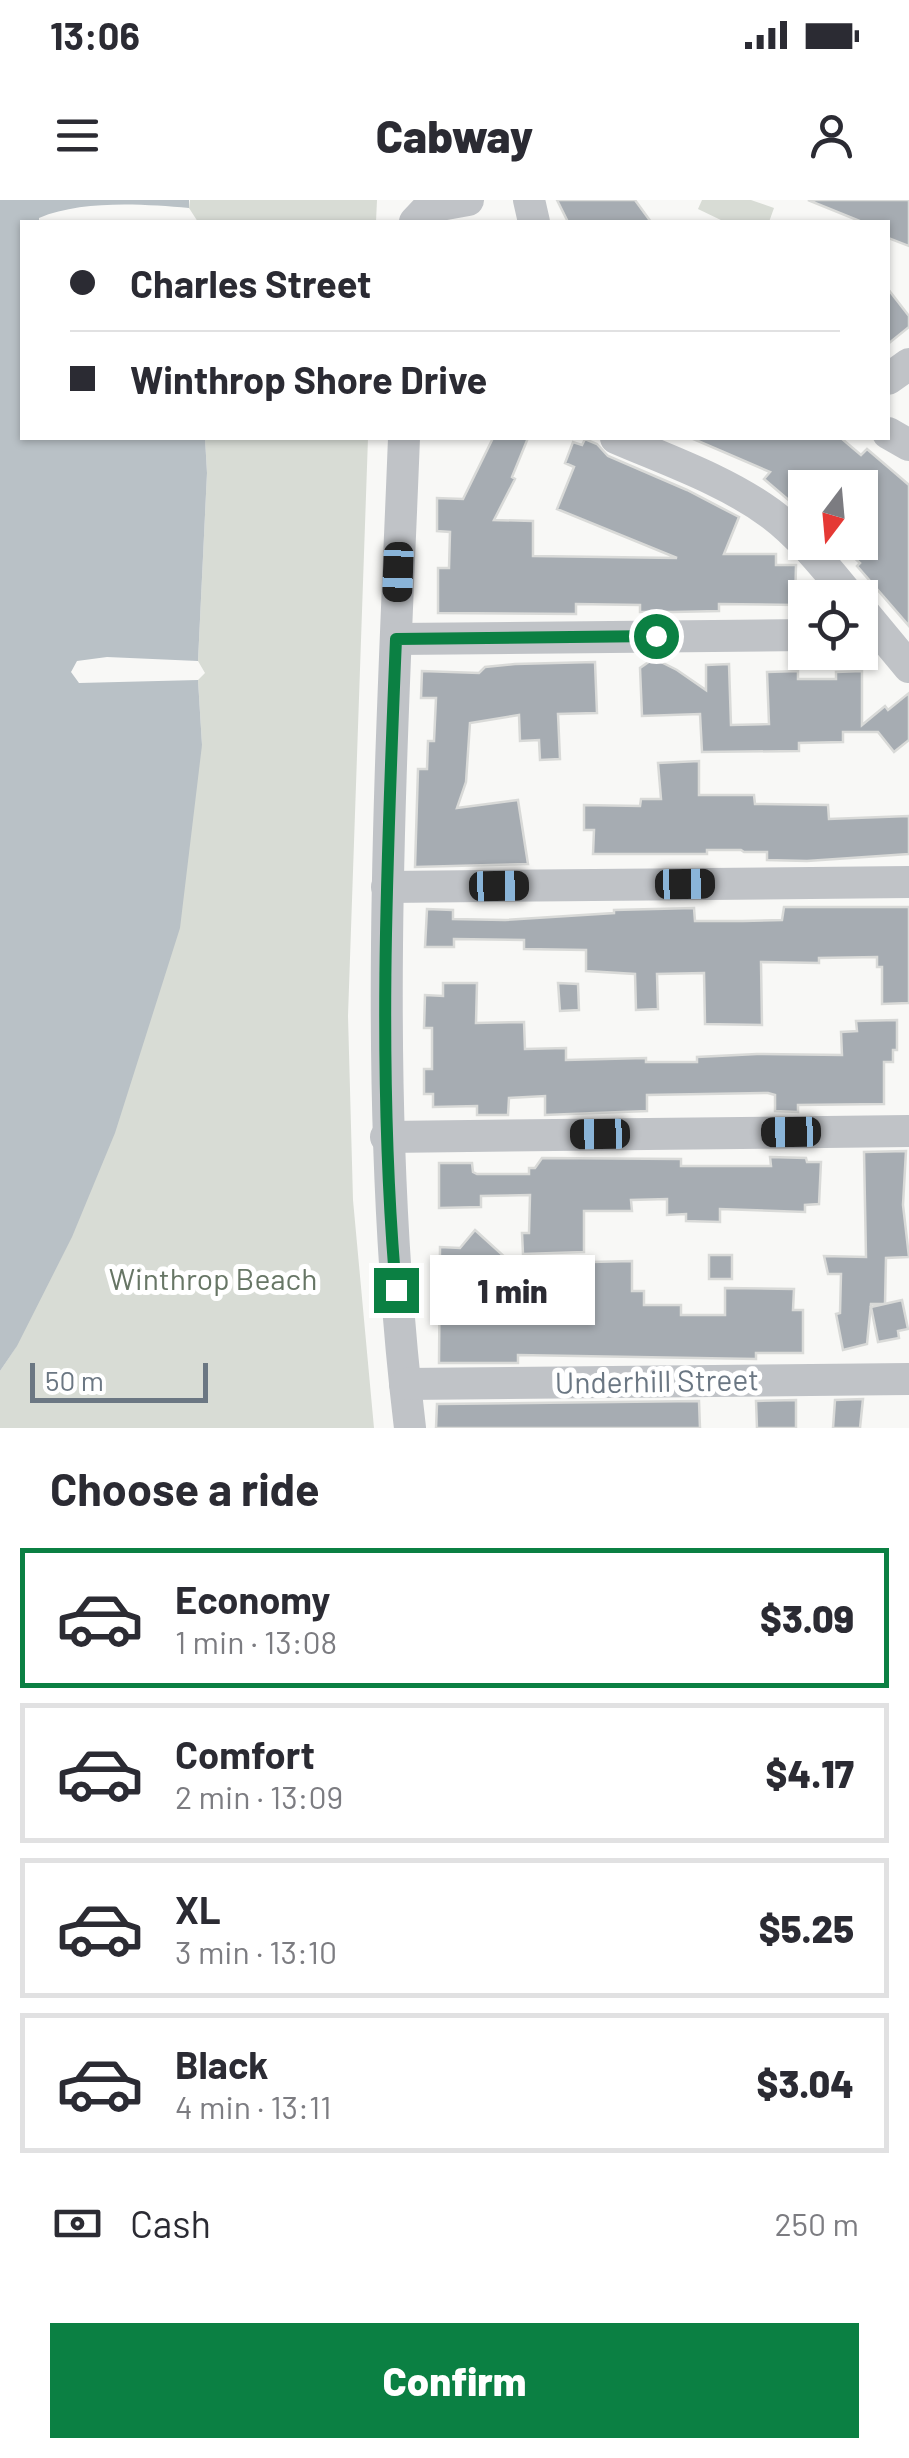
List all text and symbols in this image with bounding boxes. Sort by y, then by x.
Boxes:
text: 13:06 [50,12,140,58]
icon: menu [50,108,105,163]
text: Cabway [376,108,533,162]
icon: person [804,108,859,163]
text: Charles Street [130,260,372,306]
text: Winthrop Shore Drive [130,356,487,402]
north arrow [788,470,878,560]
map controls [788,470,878,670]
car [382,541,414,603]
button: locate [788,580,878,670]
route start [634,614,679,659]
car [655,868,715,900]
car [469,870,529,902]
car [761,1116,821,1148]
car [570,1118,630,1150]
callout: 1 min [431,1255,596,1325]
park label: Winthrop Beach [109,1260,317,1296]
route end [374,1268,419,1313]
text: 1 min [477,1271,548,1309]
scale bar [30,1358,208,1402]
street label: Underhill Street [555,1360,759,1400]
text: 50 m [45,1363,104,1397]
text: Choose a ride [50,1461,320,1515]
icon: car [55,1573,145,1663]
text: Economy [175,1576,330,1622]
text: $3.09 [760,1595,854,1641]
text: 1 min · 13:08 [175,1622,337,1660]
icon: car [55,1728,145,1818]
text: Comfort [175,1731,315,1777]
text: $4.17 [766,1750,854,1796]
text: 2 min · 13:09 [175,1777,343,1815]
icon: car [55,1883,145,1973]
text: XL [175,1886,221,1932]
text: $5.25 [759,1905,854,1951]
text: 3 min · 13:10 [175,1932,337,1970]
icon: car [55,2038,145,2128]
text: Black [175,2041,269,2087]
text: $3.04 [757,2060,854,2106]
text: 4 min · 13:11 [175,2087,331,2125]
icon: cash [50,2196,105,2251]
text: Cash [130,2200,211,2246]
text: 250 m [774,2204,859,2242]
button: Confirm [50,2323,859,2438]

